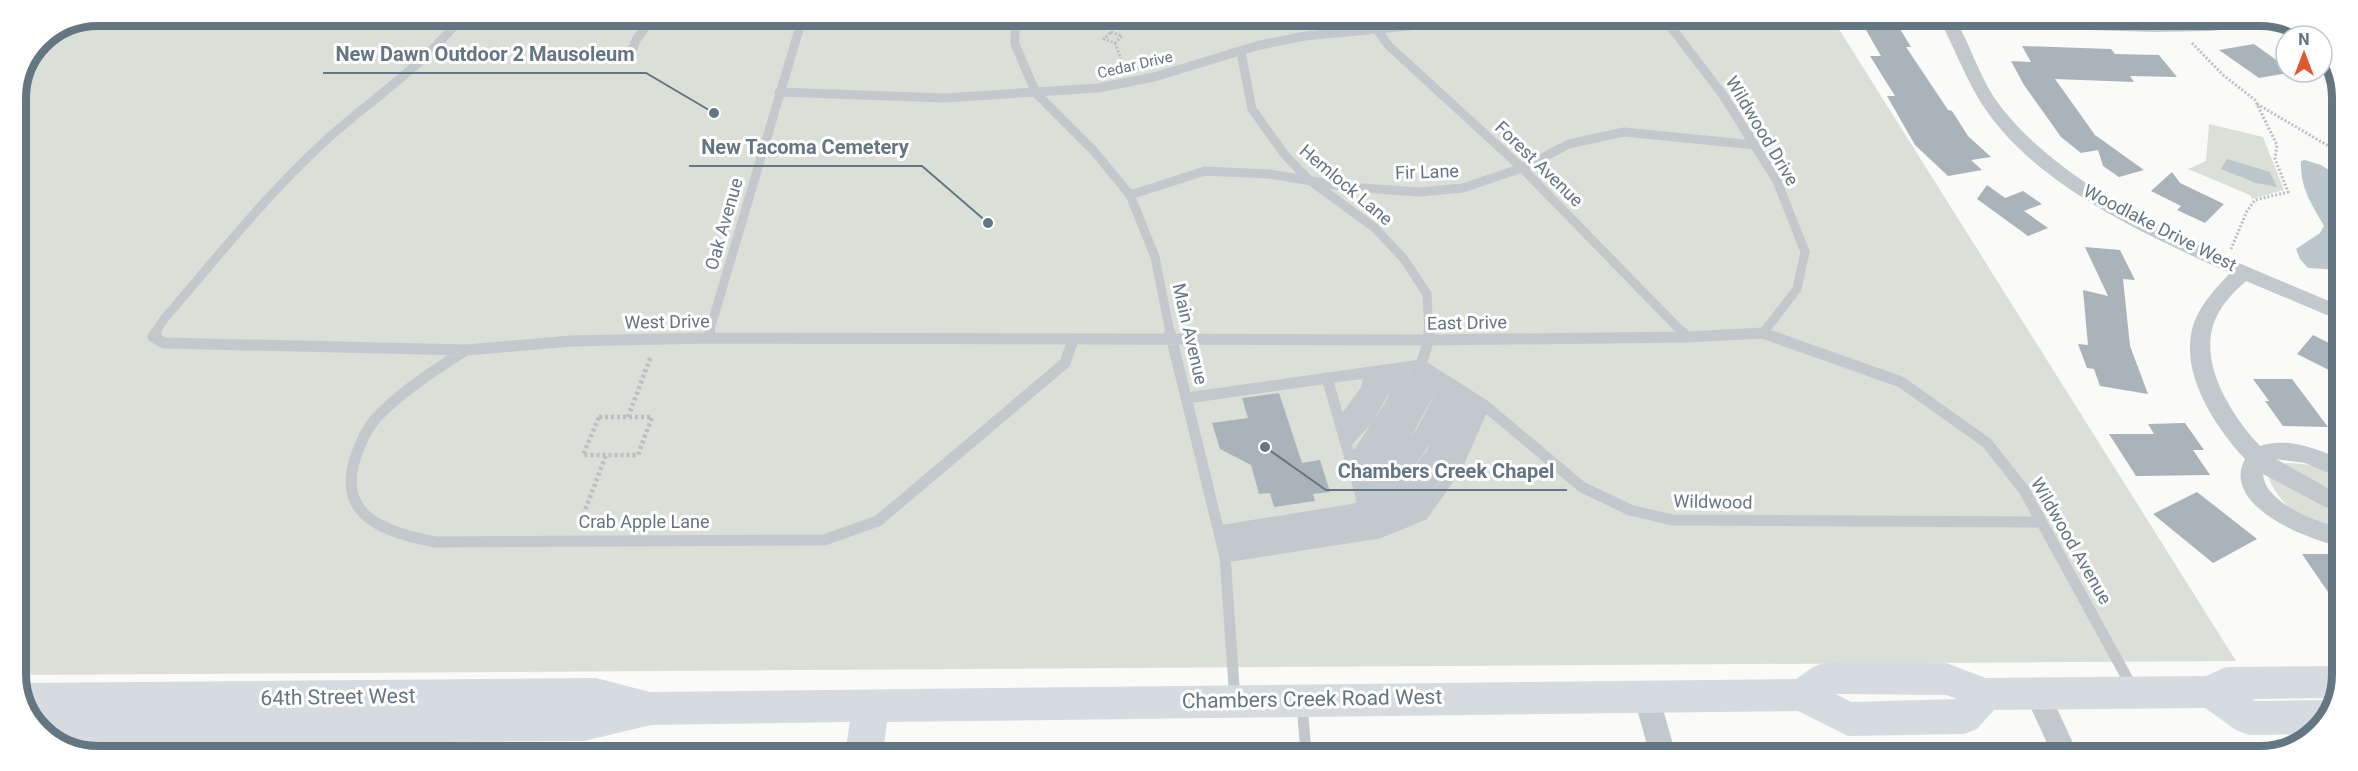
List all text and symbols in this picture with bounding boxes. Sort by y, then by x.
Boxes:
north arrow [2274,24,2334,84]
text: N [2298,30,2310,49]
callout: New Dawn Outdoor 2 Mausoleum [323,35,646,73]
text: New Dawn Outdoor 2 Mausoleum [335,42,635,66]
street label: Cedar Drive [1096,48,1175,82]
street label: Wildwood Drive [1721,72,1803,189]
street label: Forest Avenue [1491,116,1588,211]
callout: New Tacoma Cemetery [689,128,922,166]
text: New Tacoma Cemetery [701,135,910,159]
street label: Hemlock Lane [1296,140,1397,230]
street label: Fir Lane [1395,160,1459,183]
street label: Oak Avenue [700,175,747,272]
street label: Woodlake Drive West [2080,180,2240,275]
street label: Main Avenue [1169,281,1212,387]
street label: West Drive [624,310,710,333]
street label: East Drive [1427,311,1507,334]
callout: Chambers Creek Chapel [1326,452,1567,490]
text: Chambers Creek Chapel [1338,459,1554,483]
street label: Wildwood Avenue [2027,474,2116,608]
street label: Wildwood [1673,490,1753,513]
street label: Crab Apple Lane [578,511,710,532]
street label: 64th Street West [260,684,416,710]
street label: Chambers Creek Road West [1182,685,1443,713]

